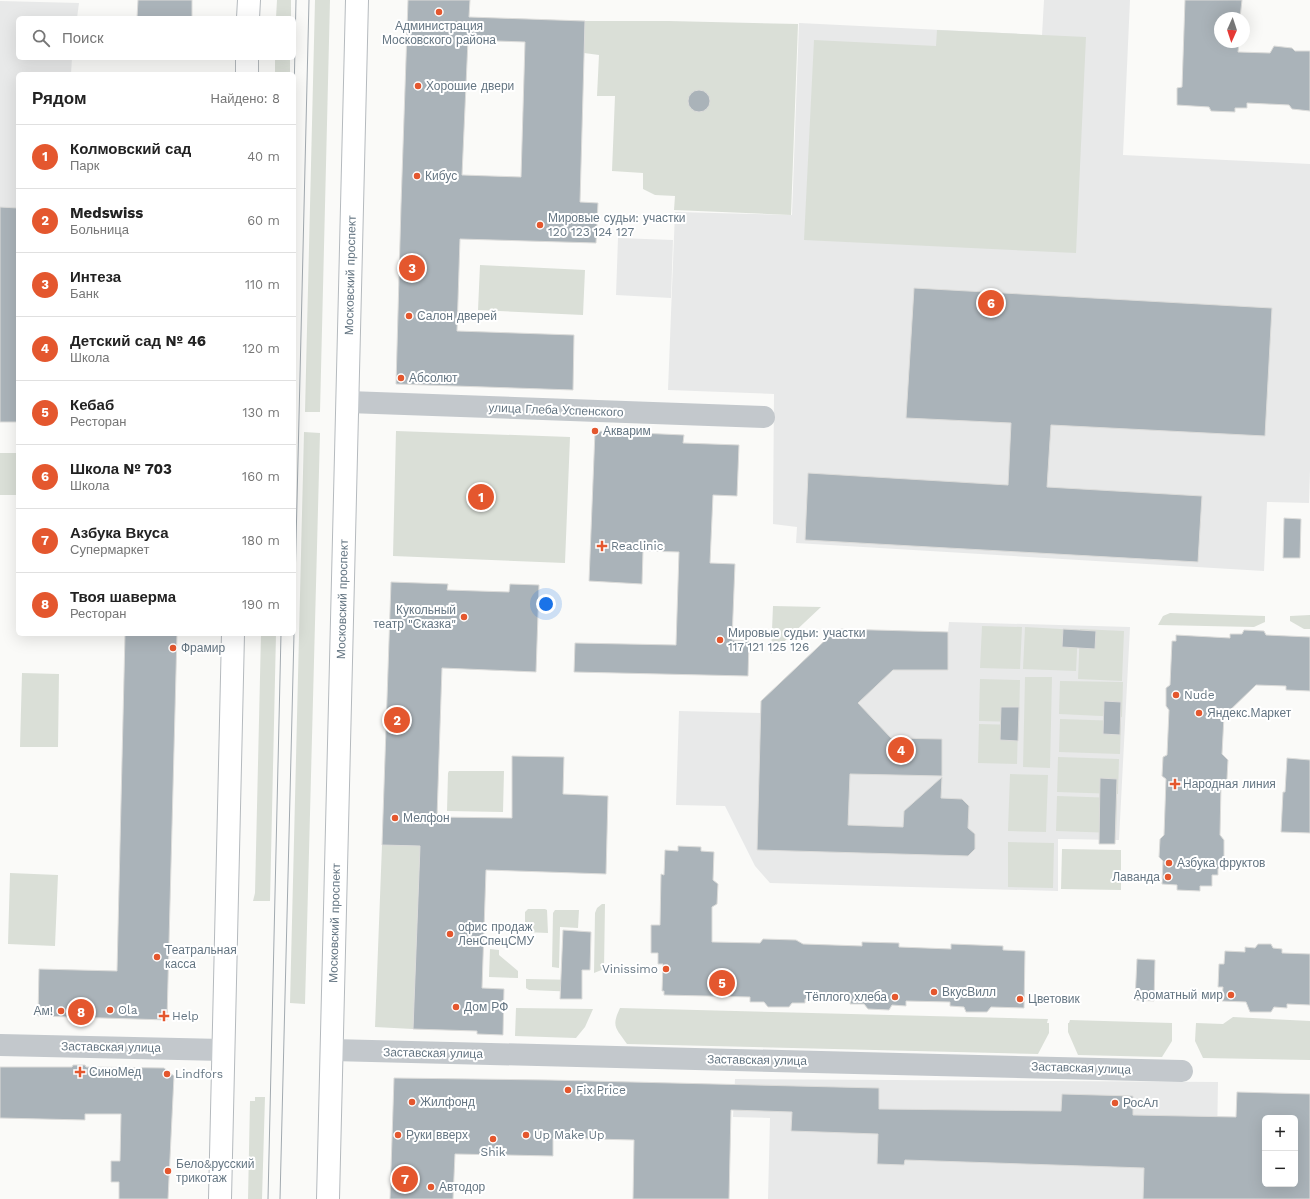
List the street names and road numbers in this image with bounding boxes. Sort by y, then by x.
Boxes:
street label: Московский проспект [342,215,359,335]
street label: улица Глеба Успенского [488,401,624,419]
street label: Московский проспект [334,539,351,659]
street label: Московский проспект [326,862,343,983]
street label: Заставская улица [61,1039,161,1055]
street label: Заставская улица [383,1045,483,1061]
street label: Заставская улица [707,1052,807,1068]
street label: Заставская улица [1031,1059,1132,1077]

